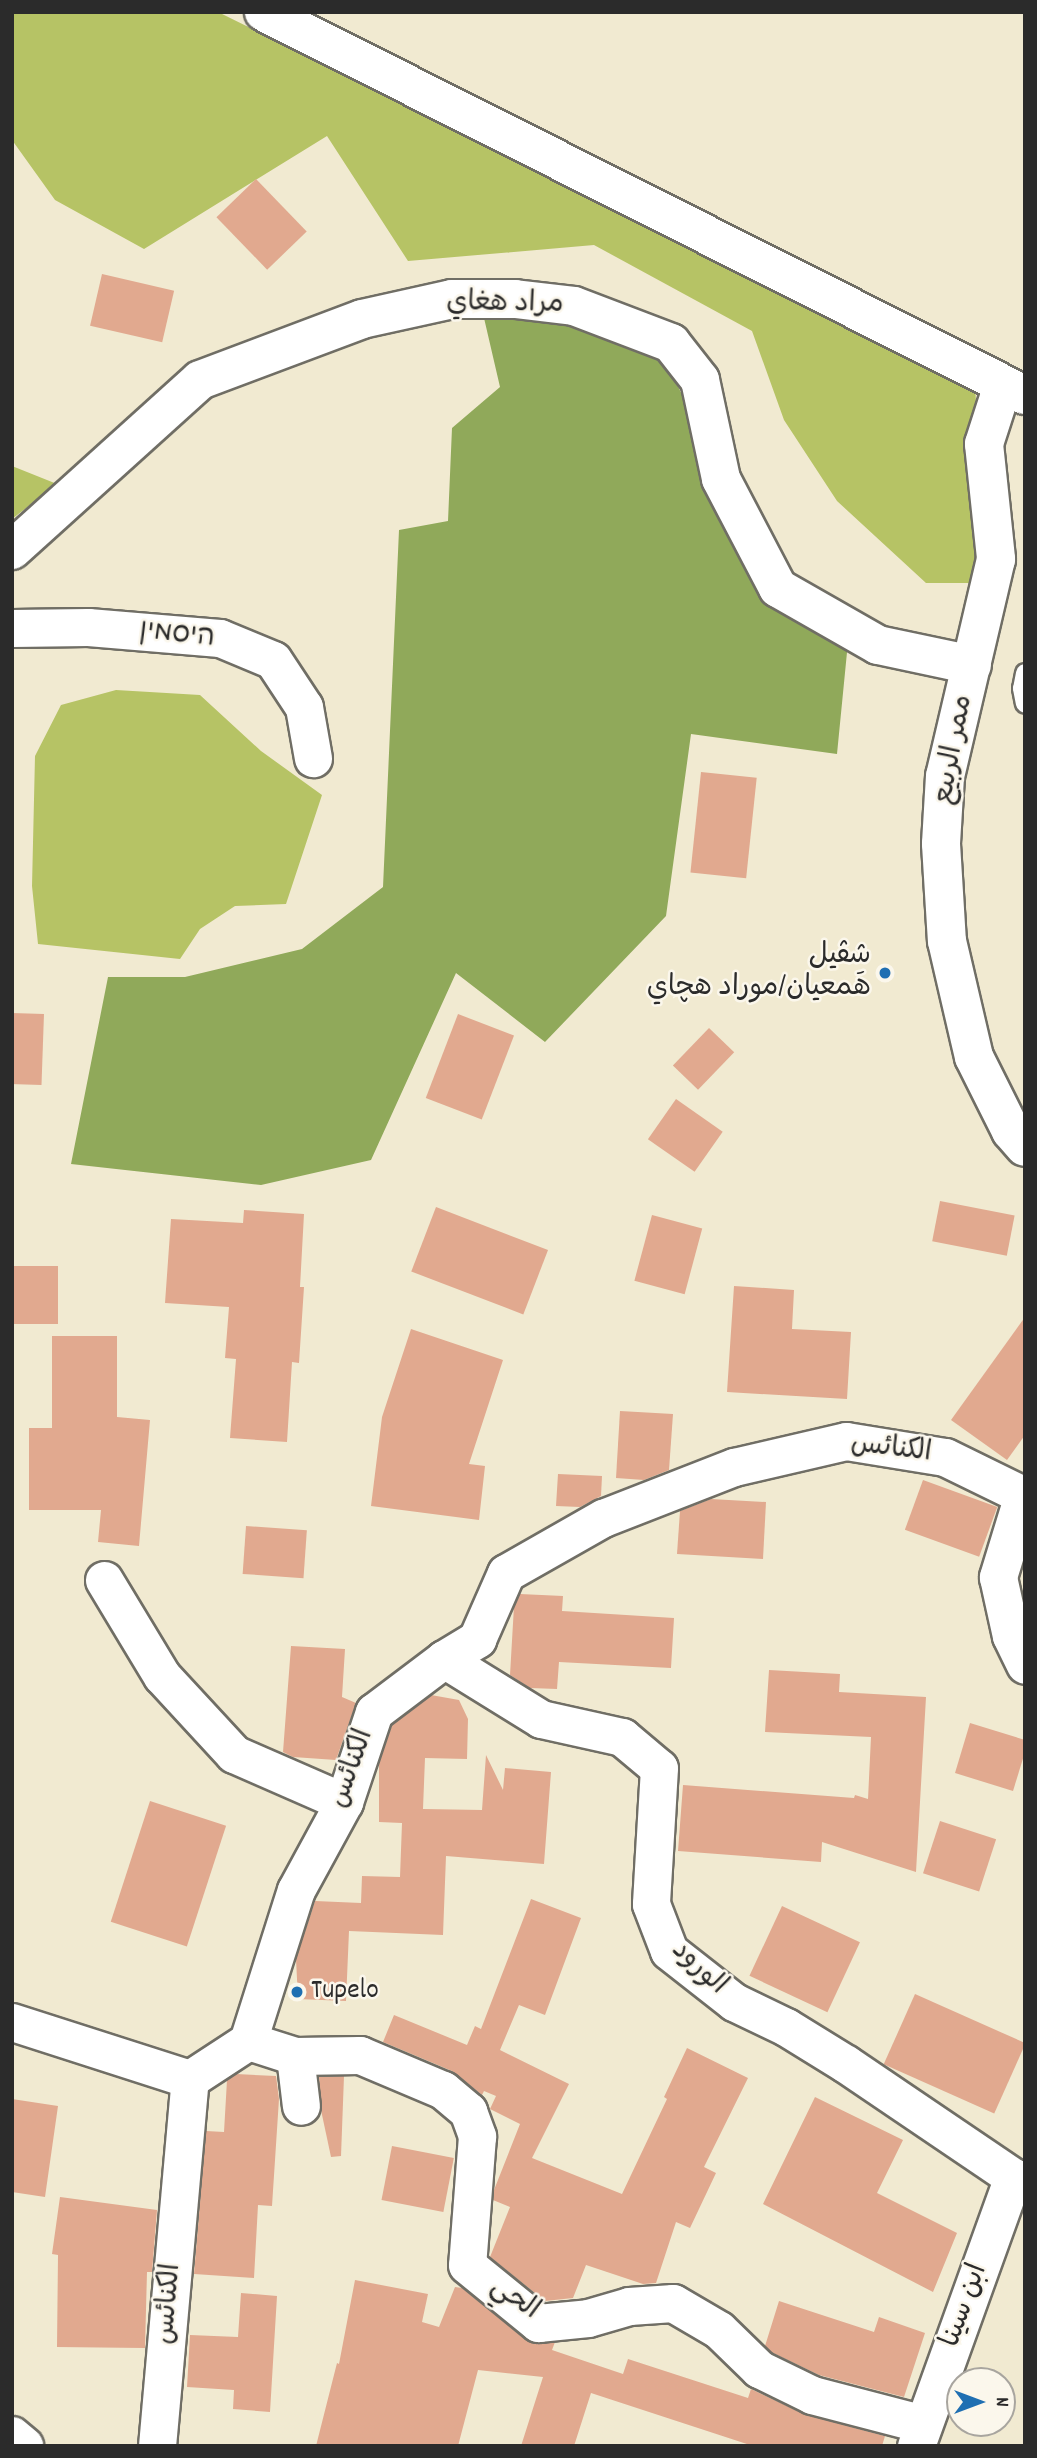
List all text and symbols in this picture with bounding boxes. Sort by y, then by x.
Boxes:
street label: مراد هغاي [446,287,564,323]
street label: היסמין [137,615,217,657]
street label: ممر الربيع [928,692,982,808]
place label: شڤيل هَمعيان/موراد هچاي [647,940,871,1006]
marker: شڤيل هَمعيان/موراد هچاي [877,965,893,981]
street label: الكنائس [849,1428,933,1472]
street label: الكنائس [323,1725,383,1813]
street label: الورود [663,1935,733,2003]
place label: Tupelo [311,1975,379,2009]
marker: Tupelo [289,1984,305,2000]
street label: ابن سينا [935,2260,997,2352]
street label: الكنائس [150,2262,190,2346]
street label: الحي [483,2271,545,2329]
north arrow [946,2367,1016,2437]
text: N [987,2397,1014,2407]

